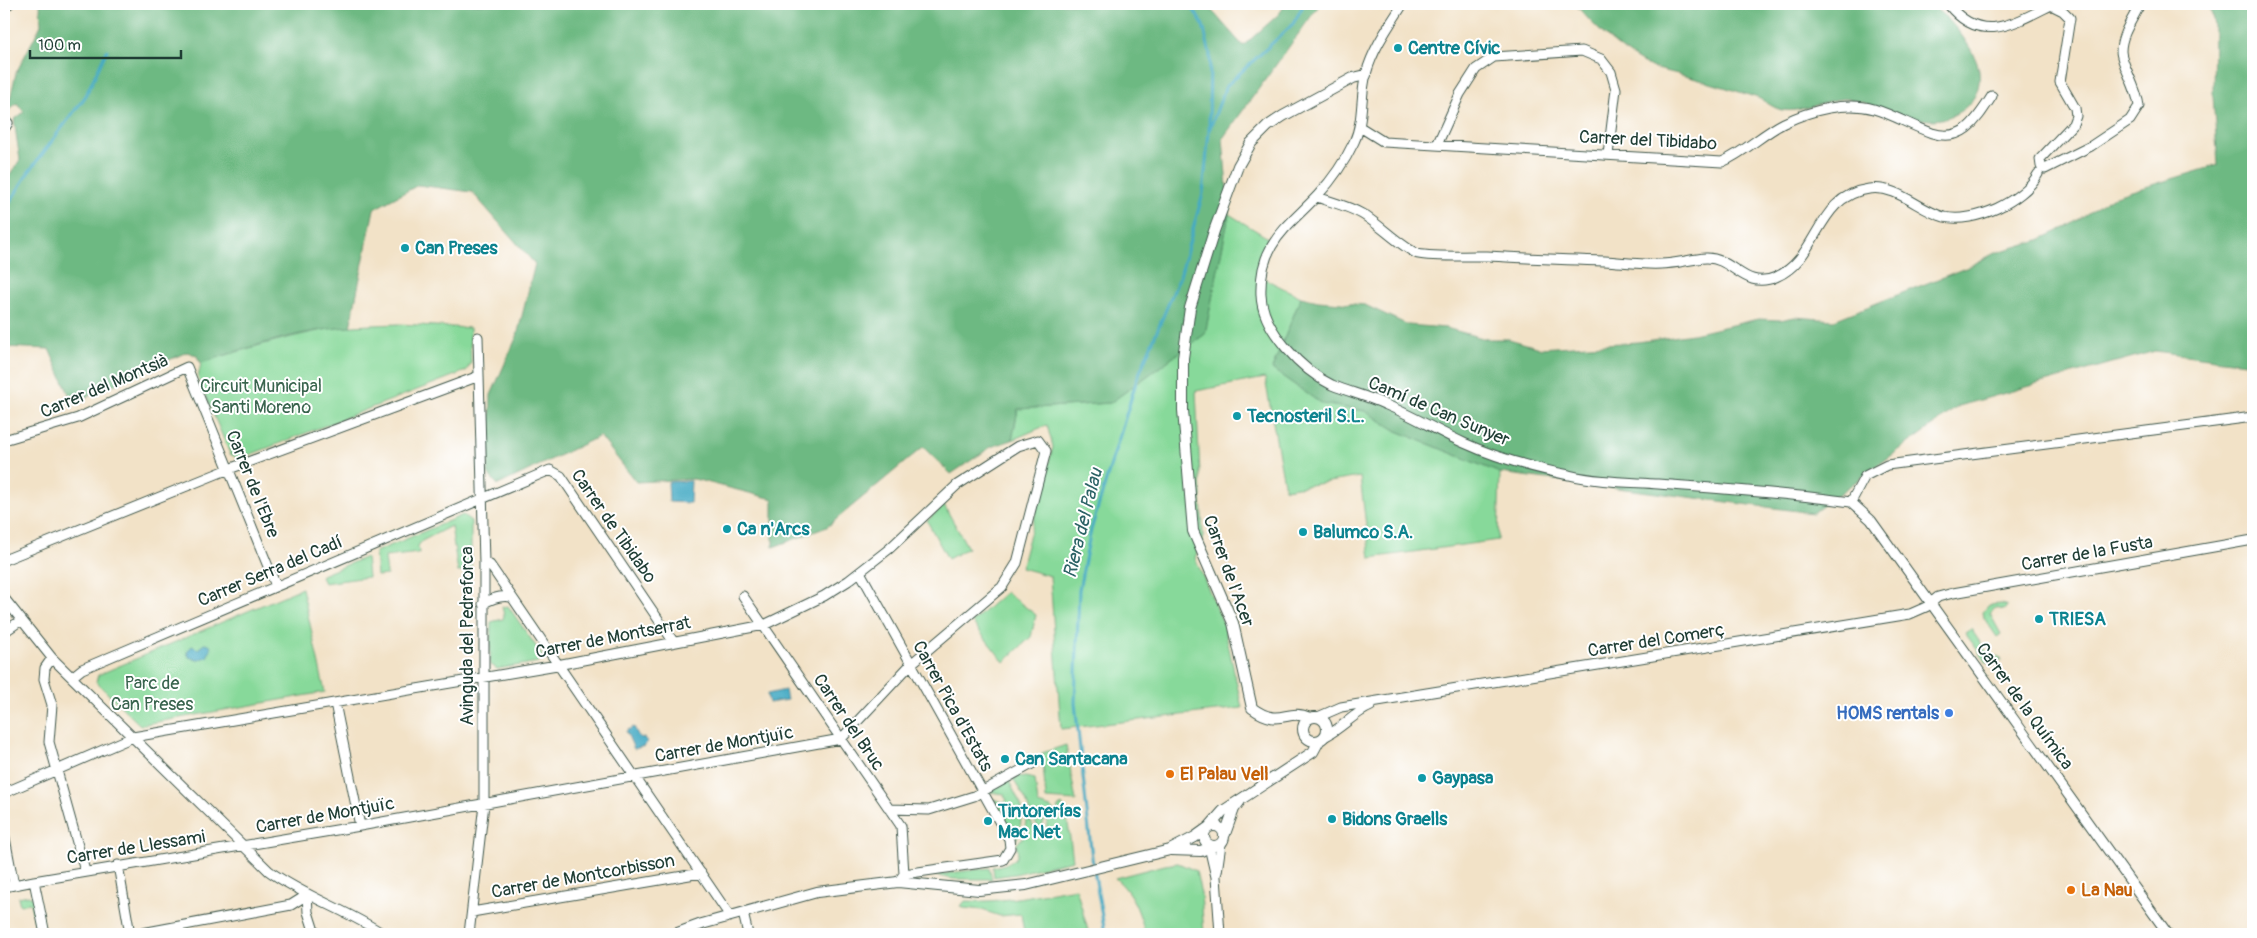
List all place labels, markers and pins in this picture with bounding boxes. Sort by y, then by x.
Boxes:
place label: Centre Cívic [1408,37,1500,60]
marker: Centre Cívic [1392,42,1404,54]
place label: Can Preses [415,237,498,260]
marker: Can Preses [399,242,411,254]
place label: Tecnosteril S.L. [1246,405,1365,428]
marker: Tecnosteril S.L. [1231,410,1243,422]
place label: Ca n'Arcs [737,518,810,541]
place label: Balumco S.A. [1313,521,1413,544]
marker: Ca n'Arcs [721,523,733,535]
marker: Balumco S.A. [1297,526,1309,538]
place label: TRIESA [2048,608,2106,631]
marker: TRIESA [2033,613,2045,625]
place label: HOMS rentals [1836,702,1940,725]
marker: HOMS rentals [1943,707,1955,719]
place label: Can Santacana [1015,748,1128,771]
marker: Can Santacana [999,753,1011,765]
place label: El Palau Vell [1180,763,1269,786]
place label: Gaypasa [1432,767,1494,790]
marker: El Palau Vell [1164,768,1176,780]
marker: Gaypasa [1416,772,1428,784]
place label: Tintorerías Mac Net [997,800,1082,844]
place label: Bidons Graells [1342,808,1448,831]
marker: Bidons Graells [1326,813,1338,825]
marker: Tintorerías Mac Net [982,815,994,827]
place label: La Nau [2081,879,2133,902]
marker: La Nau [2065,884,2077,896]

